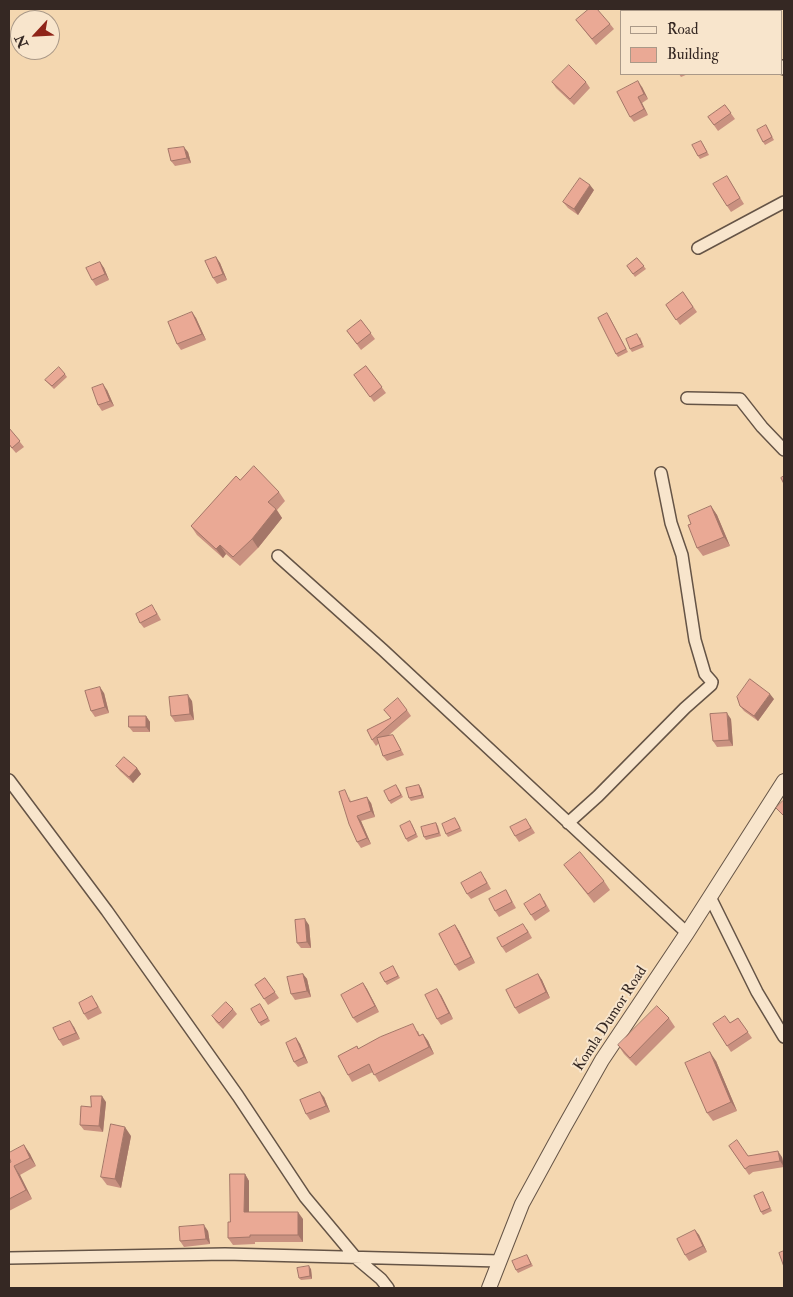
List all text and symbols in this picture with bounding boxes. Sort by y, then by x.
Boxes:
north arrow [10,10,60,60]
legend [620,10,783,75]
text: Road [667,20,698,39]
text: N [12,32,32,50]
text: Building [667,45,719,64]
street label: Komla Dumor Road [570,963,652,1075]

